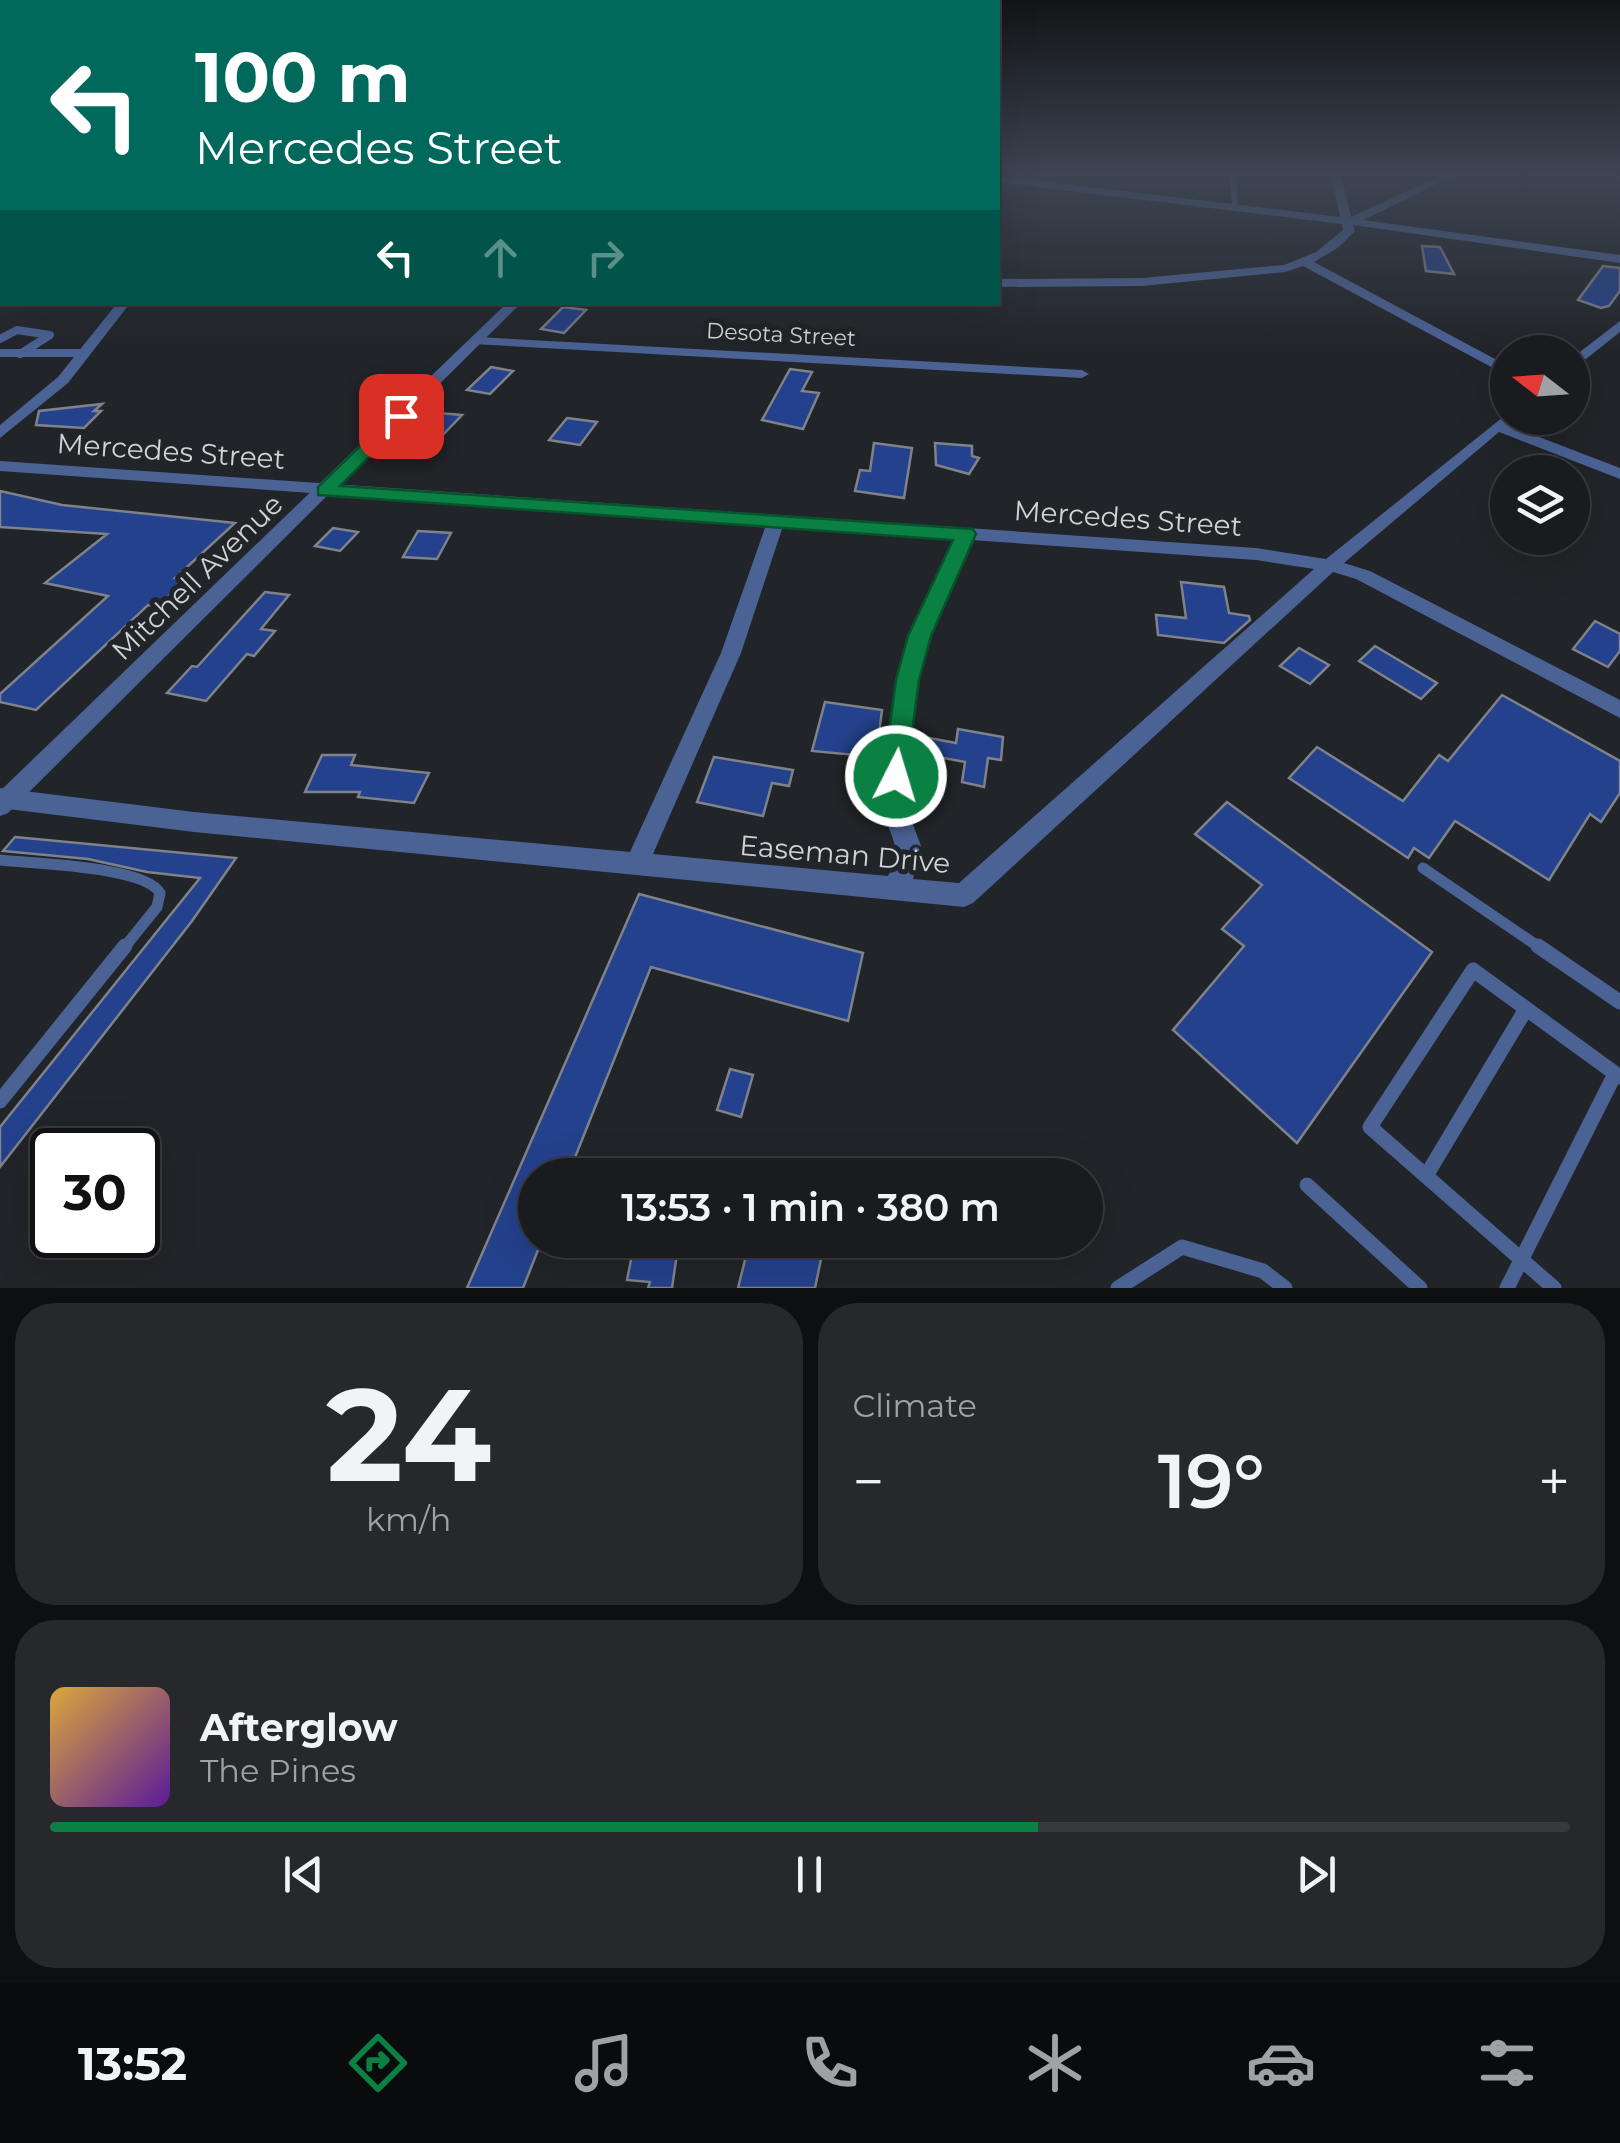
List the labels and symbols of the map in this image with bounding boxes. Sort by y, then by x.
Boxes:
street label: Desota Street [705,317,857,352]
north arrow [1490,335,1590,435]
pin [359,374,444,459]
street label: Mercedes Street [56,426,286,476]
street label: Mitchell Avenue [105,487,289,667]
street label: Mercedes Street [1013,493,1243,543]
position arrow [844,724,948,828]
street label: Easeman Drive [738,828,952,880]
speed limit sign: 30 [30,1128,160,1258]

